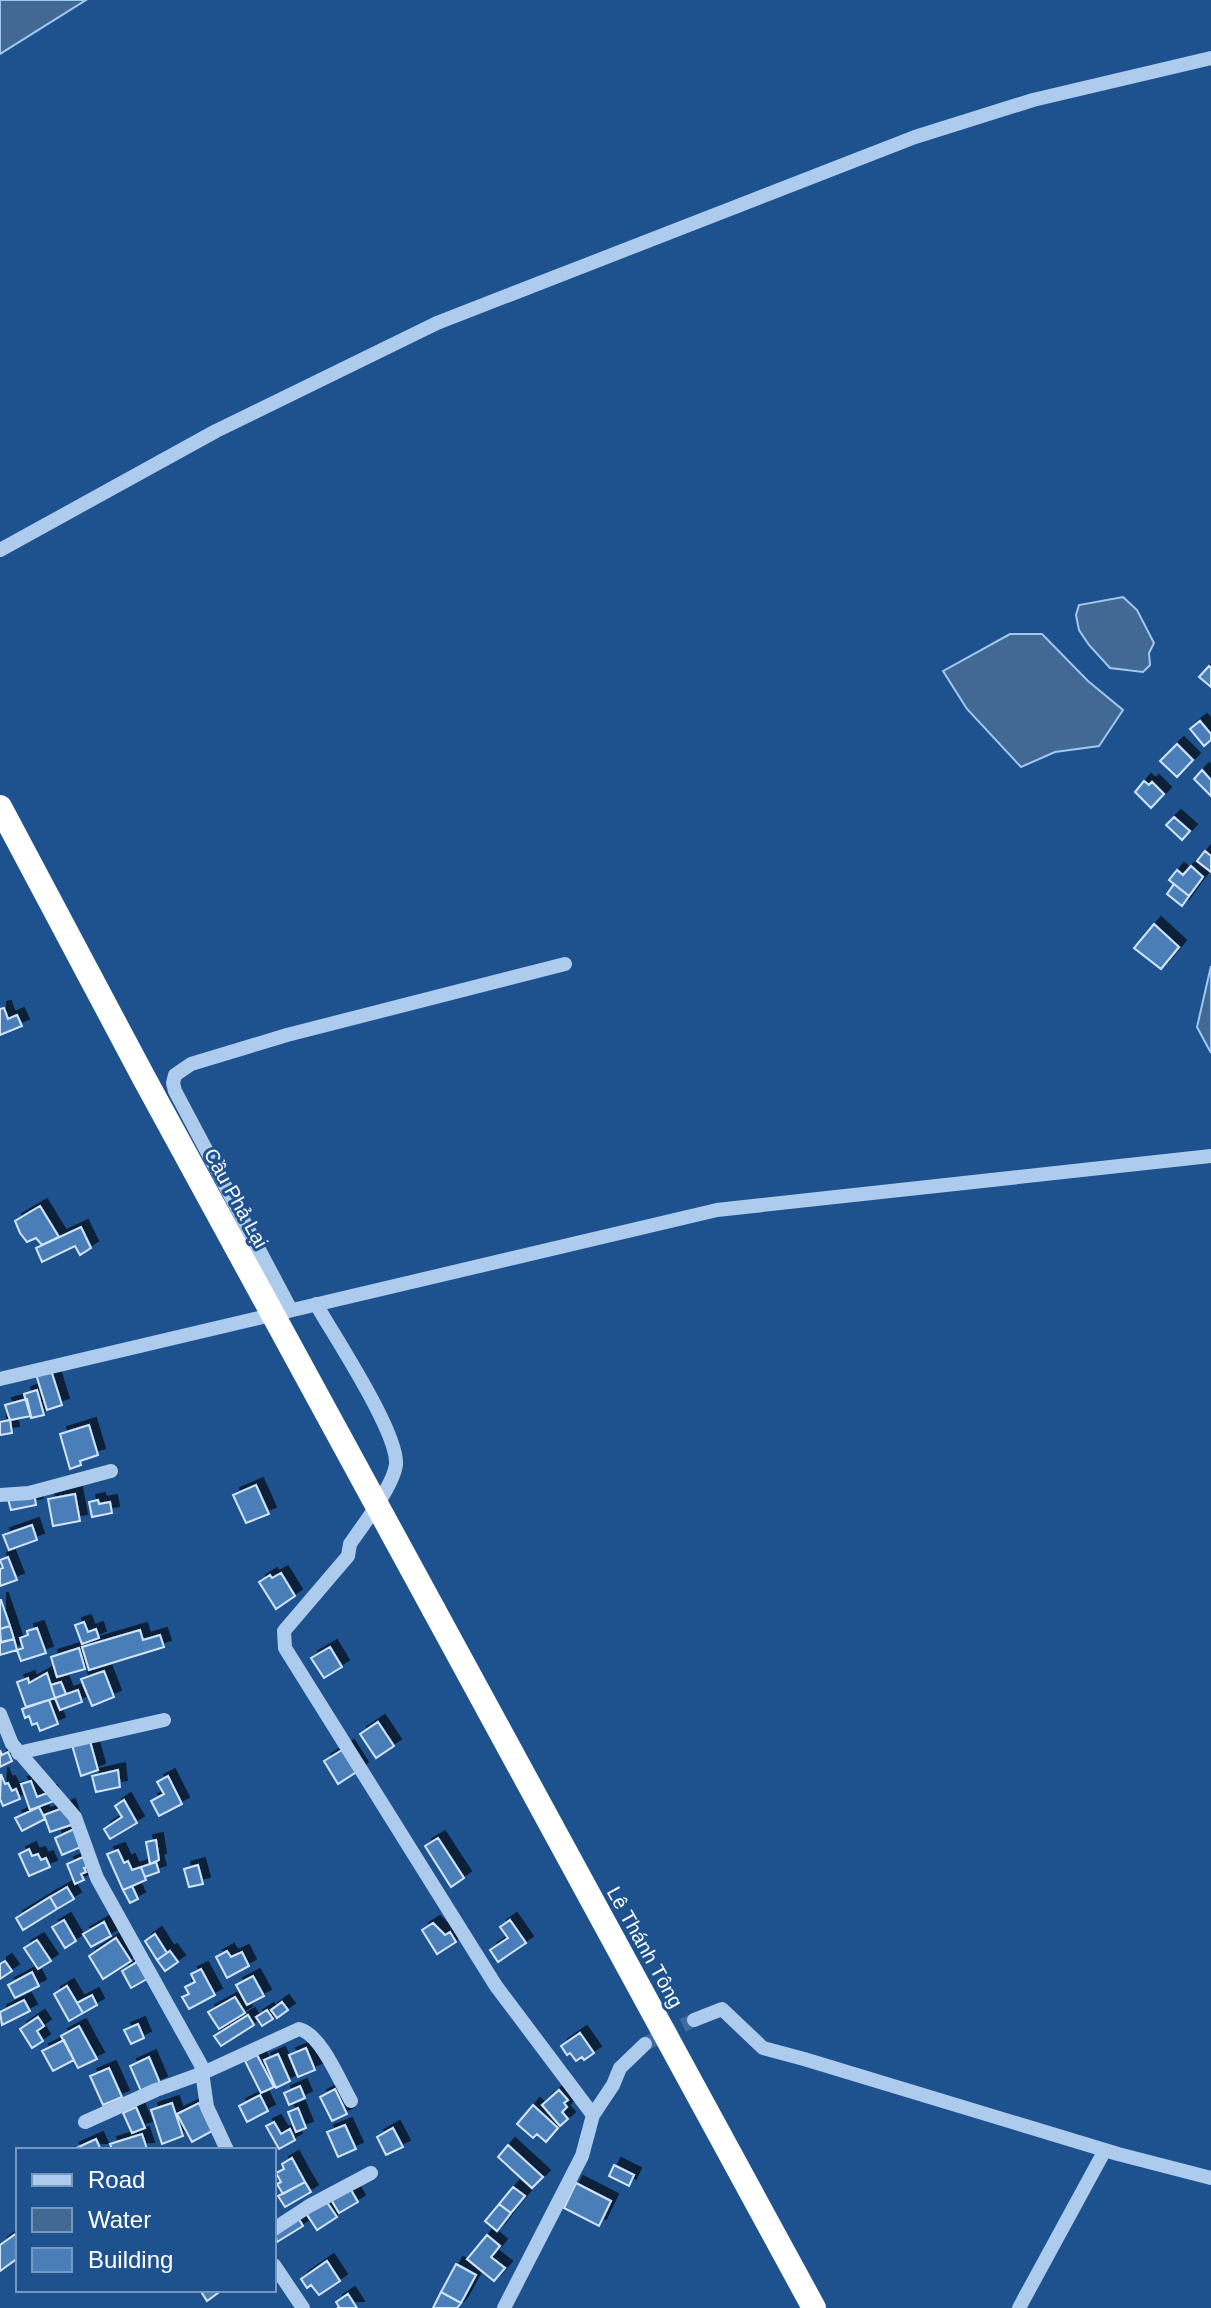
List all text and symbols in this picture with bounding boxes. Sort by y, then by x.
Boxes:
street label: Cầu Phả Lại [200,1145,272,1251]
street label: Lê Thánh Tông [603,1883,687,2011]
legend [16,2148,276,2292]
text: Road [88,2166,145,2193]
text: Water [88,2206,151,2233]
text: Building [88,2246,173,2273]

